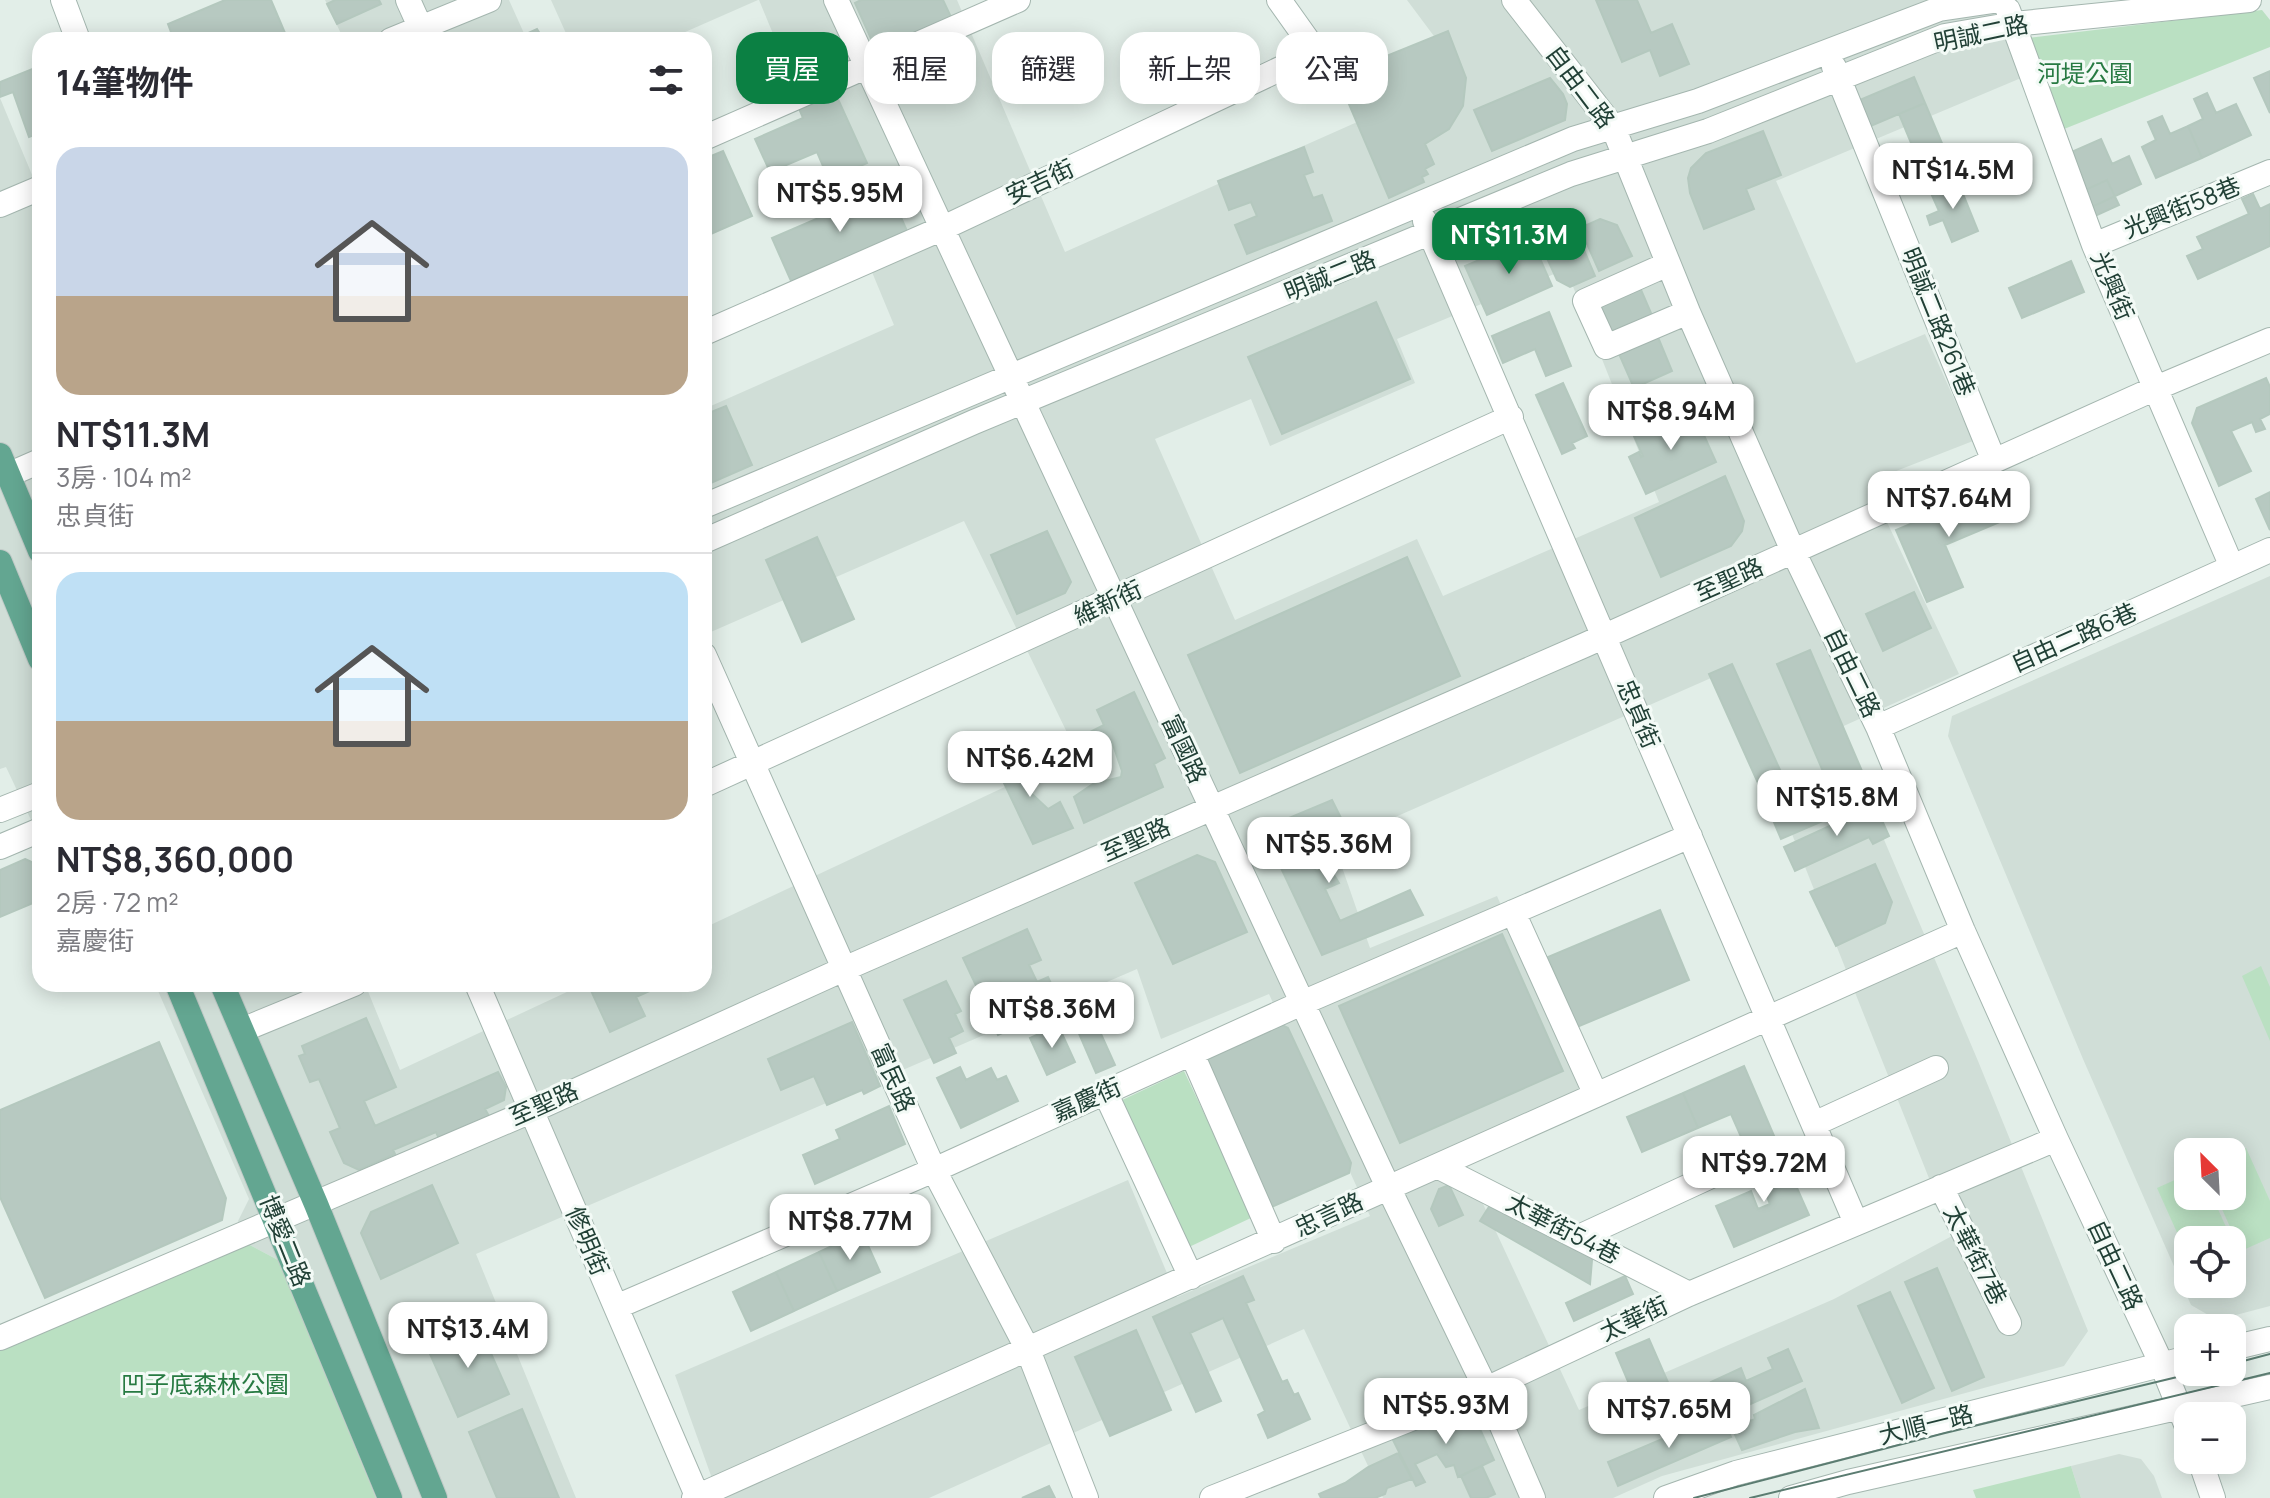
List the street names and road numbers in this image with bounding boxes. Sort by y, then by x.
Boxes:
street label: 明誠二路 [1930,6,2031,59]
street label: 自由二路 [1539,38,1623,134]
street label: 安吉街 [1000,150,1079,211]
street label: 光興街58巷 [2118,168,2245,245]
street label: 明誠二路 [1279,241,1380,308]
street label: 明誠二路261巷 [1895,242,1984,401]
street label: 光興街 [2084,246,2143,325]
street label: 至聖路 [1689,549,1768,608]
street label: 維新街 [1068,571,1147,632]
street label: 自由二路6巷 [2005,594,2142,679]
street label: 自由二路 [1817,622,1889,723]
street label: 忠貞街 [1610,674,1669,753]
street label: 富國路 [1155,709,1216,788]
street label: 至聖路 [1096,809,1175,868]
street label: 富民路 [865,1038,924,1117]
street label: 嘉慶街 [1047,1069,1126,1128]
street label: 至聖路 [504,1073,583,1132]
street label: 忠言路 [1289,1183,1368,1244]
street label: 太華街54巷 [1501,1185,1626,1271]
street label: 博愛二路 [253,1190,320,1291]
street label: 太華街7巷 [1937,1199,2016,1310]
street label: 修明街 [559,1201,618,1280]
street label: 自由二路 [2081,1214,2152,1315]
street label: 太華街 [1594,1287,1673,1348]
street label: 大順一路 [1875,1396,1976,1451]

